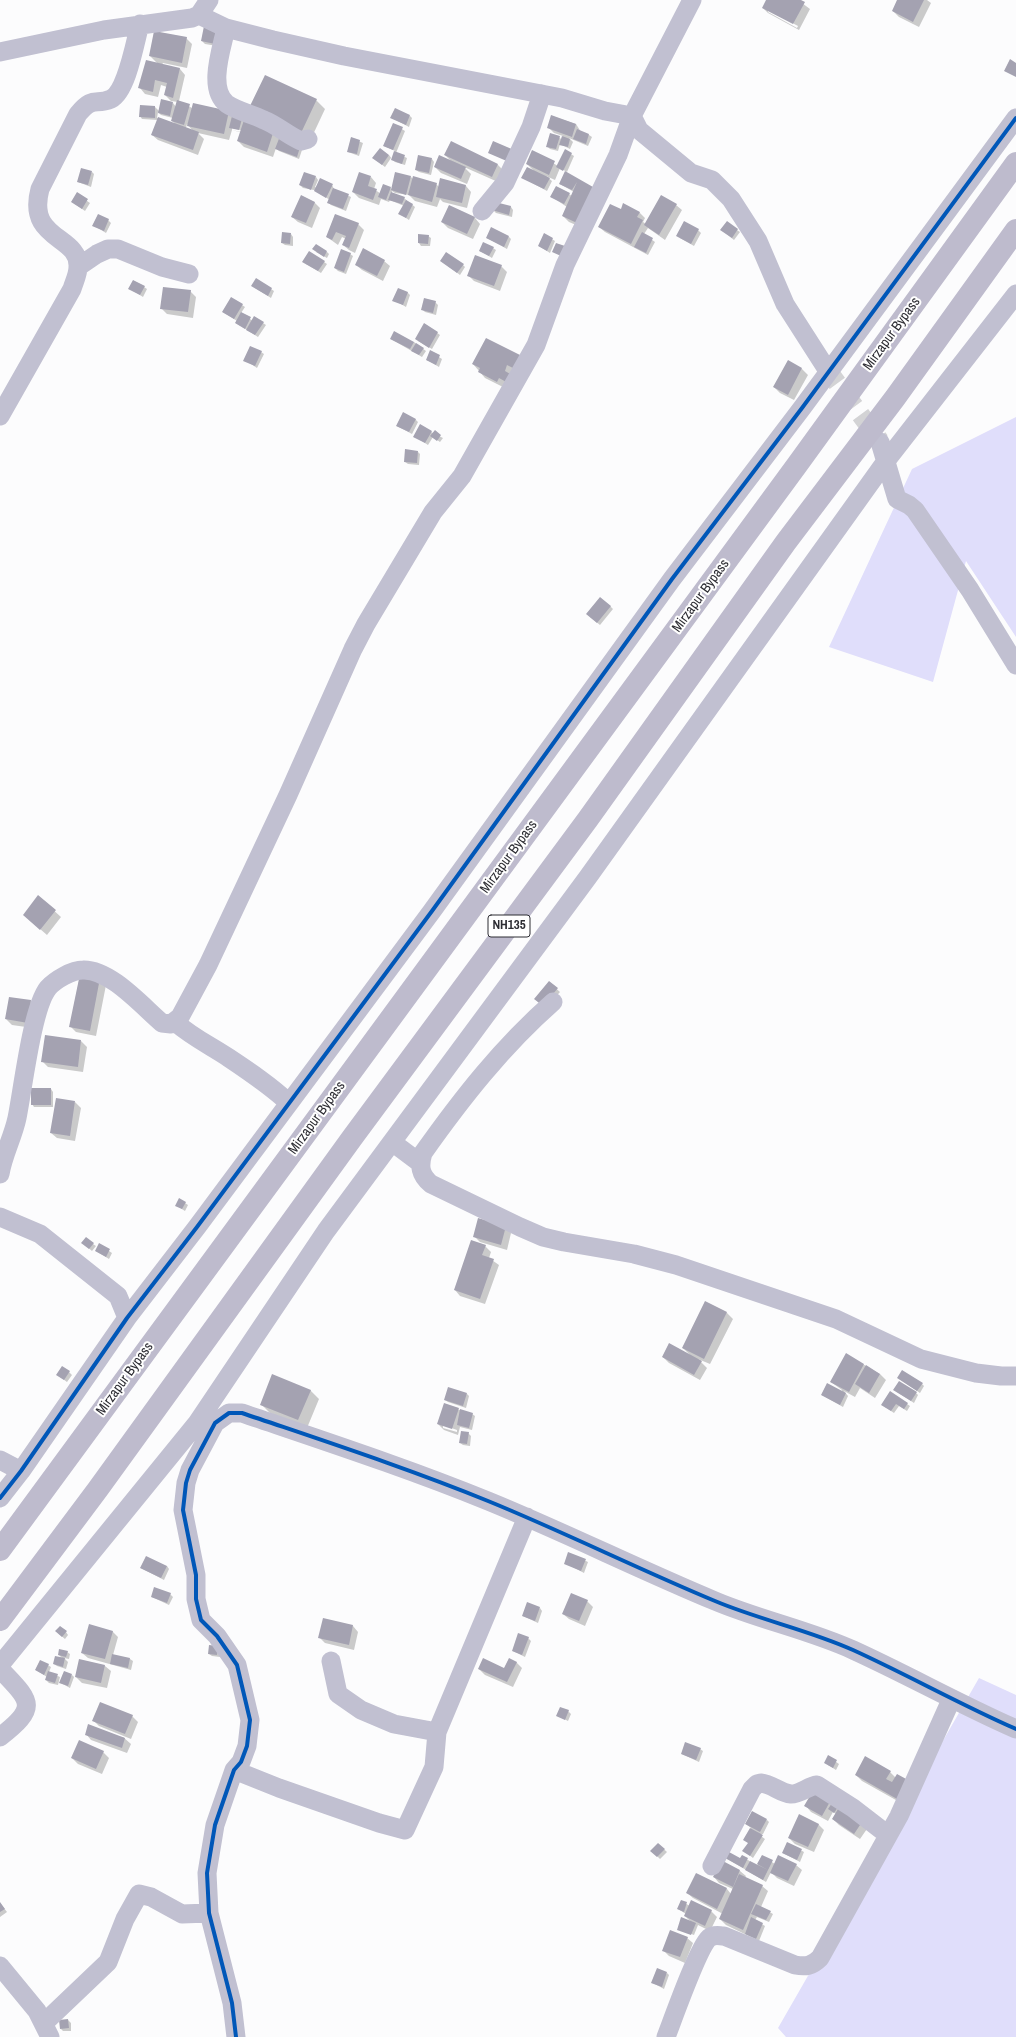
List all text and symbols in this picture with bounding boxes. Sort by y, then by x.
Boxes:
street label: Mirzapur Bypass [860,294,924,374]
street label: Mirzapur Bypass [669,556,733,636]
street label: Mirzapur Bypass [477,817,541,897]
road number: NH135 [488,915,530,937]
street label: Mirzapur Bypass [285,1078,349,1158]
street label: Mirzapur Bypass [93,1339,157,1419]

